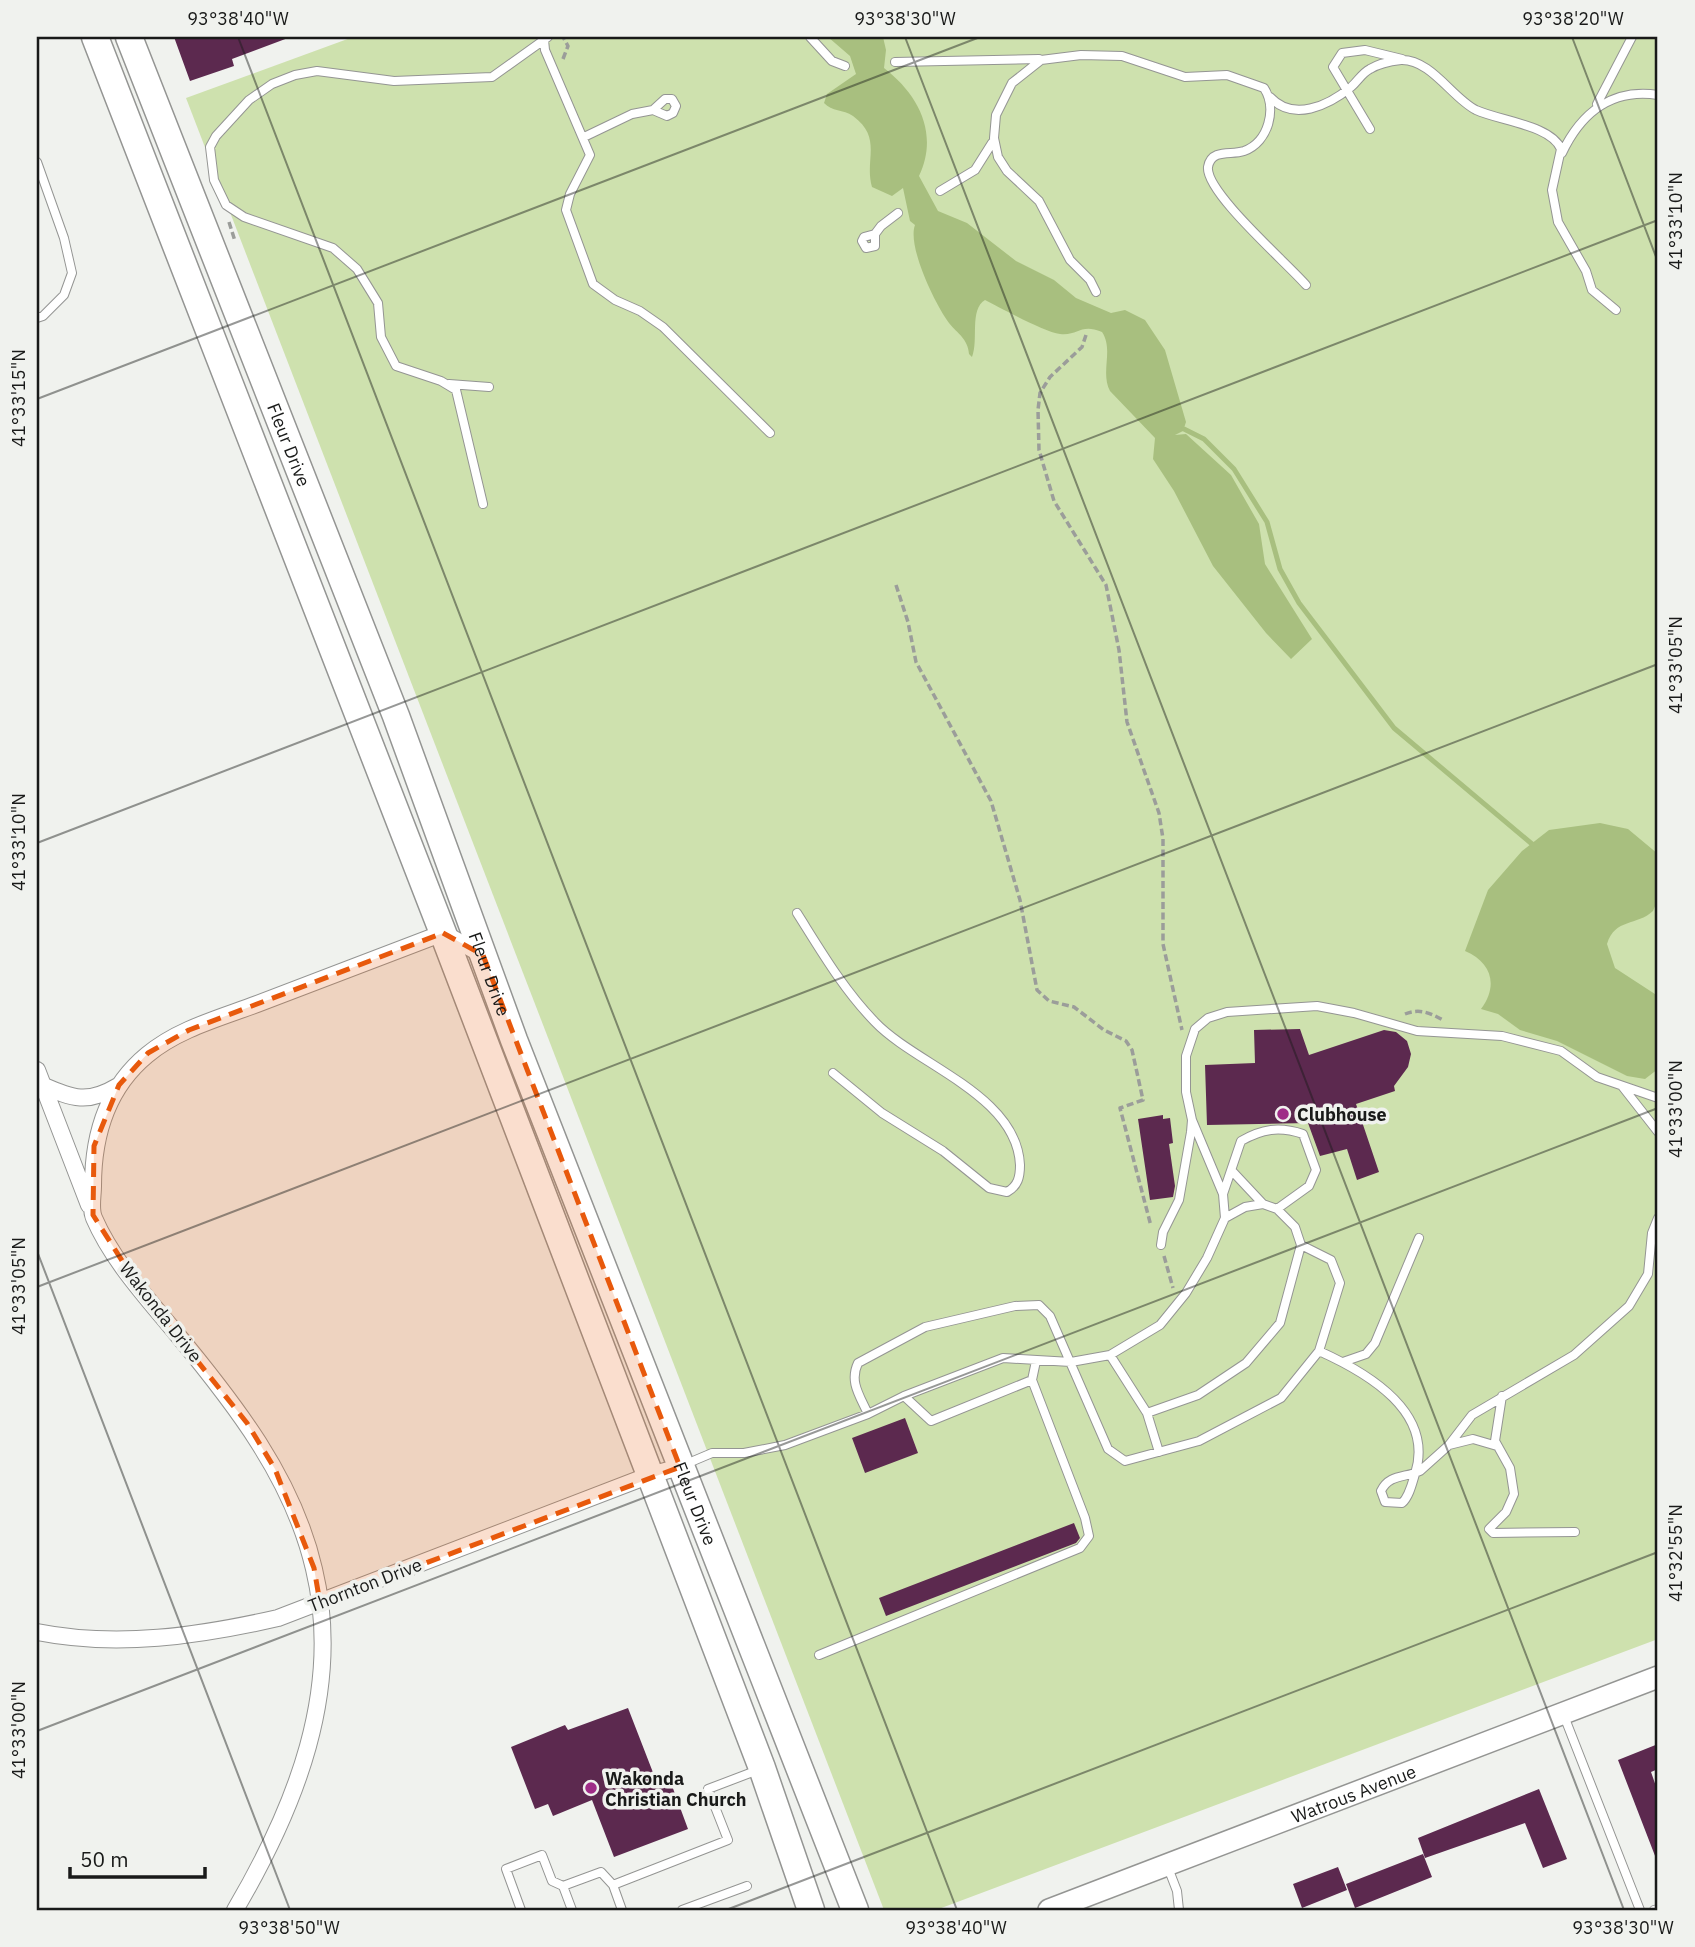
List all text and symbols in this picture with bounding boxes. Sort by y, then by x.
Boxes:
text: 93°38'40"W [187,7,289,30]
text: 93°38'30"W [854,7,956,30]
text: 93°38'20"W [1522,7,1624,30]
text: 41°33'10"N [1664,172,1687,270]
text: 41°33'15"N [7,349,30,447]
street label: Fleur Drive [263,400,316,490]
text: 41°33'05"N [1664,616,1687,714]
text: 41°33'10"N [7,793,30,891]
street label: Fleur Drive [464,929,516,1019]
text: 41°33'00"N [1664,1060,1687,1158]
place label: Clubhouse [1297,1103,1387,1126]
marker: Clubhouse [1275,1106,1291,1122]
text: 41°33'05"N [7,1237,30,1335]
street label: Wakonda Drive [115,1257,207,1367]
street label: Fleur Drive [669,1458,722,1548]
text: 41°32'55"N [1664,1504,1687,1602]
street label: Thornton Drive [305,1553,425,1617]
text: 41°33'00"N [7,1681,30,1779]
street label: Watrous Avenue [1288,1759,1419,1828]
place label: Wakonda Christian Church [605,1767,746,1811]
marker: Wakonda Christian Church [583,1780,599,1796]
scale bar [70,1835,205,1879]
text: 50 m [80,1845,129,1873]
text: 93°38'50"W [238,1916,340,1939]
text: 93°38'40"W [905,1916,1007,1939]
text: 93°38'30"W [1572,1916,1674,1939]

